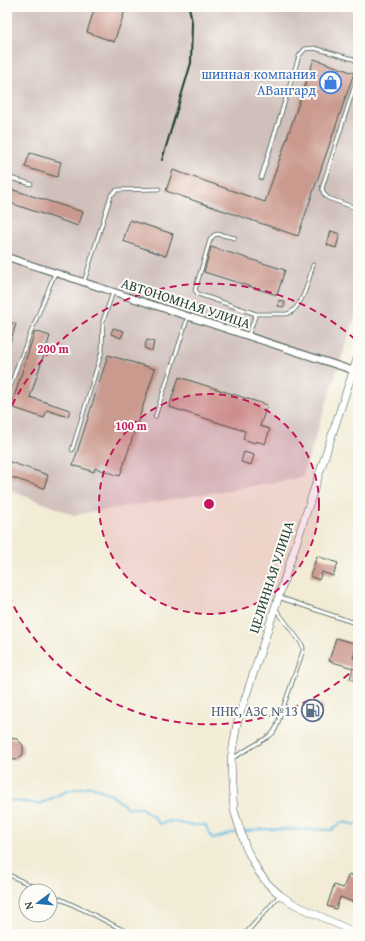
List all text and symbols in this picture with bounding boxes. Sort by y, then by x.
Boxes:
place label: шинная компания АВангард [201,64,316,100]
shop icon: шинная компания АВангард [318,69,344,95]
street label: АВТОНОМНАЯ УЛИЦА [119,273,254,334]
text: 200 m [37,340,70,357]
text: 100 m [115,417,148,434]
centre of rings [202,497,216,511]
street label: ЦЕЛИННАЯ УЛИЦА [243,518,299,636]
fuel station icon: ННК, АЗС №13 [300,698,326,724]
place label: ННК, АЗС №13 [211,701,298,721]
north arrow [18,883,58,923]
text: N [20,899,37,911]

